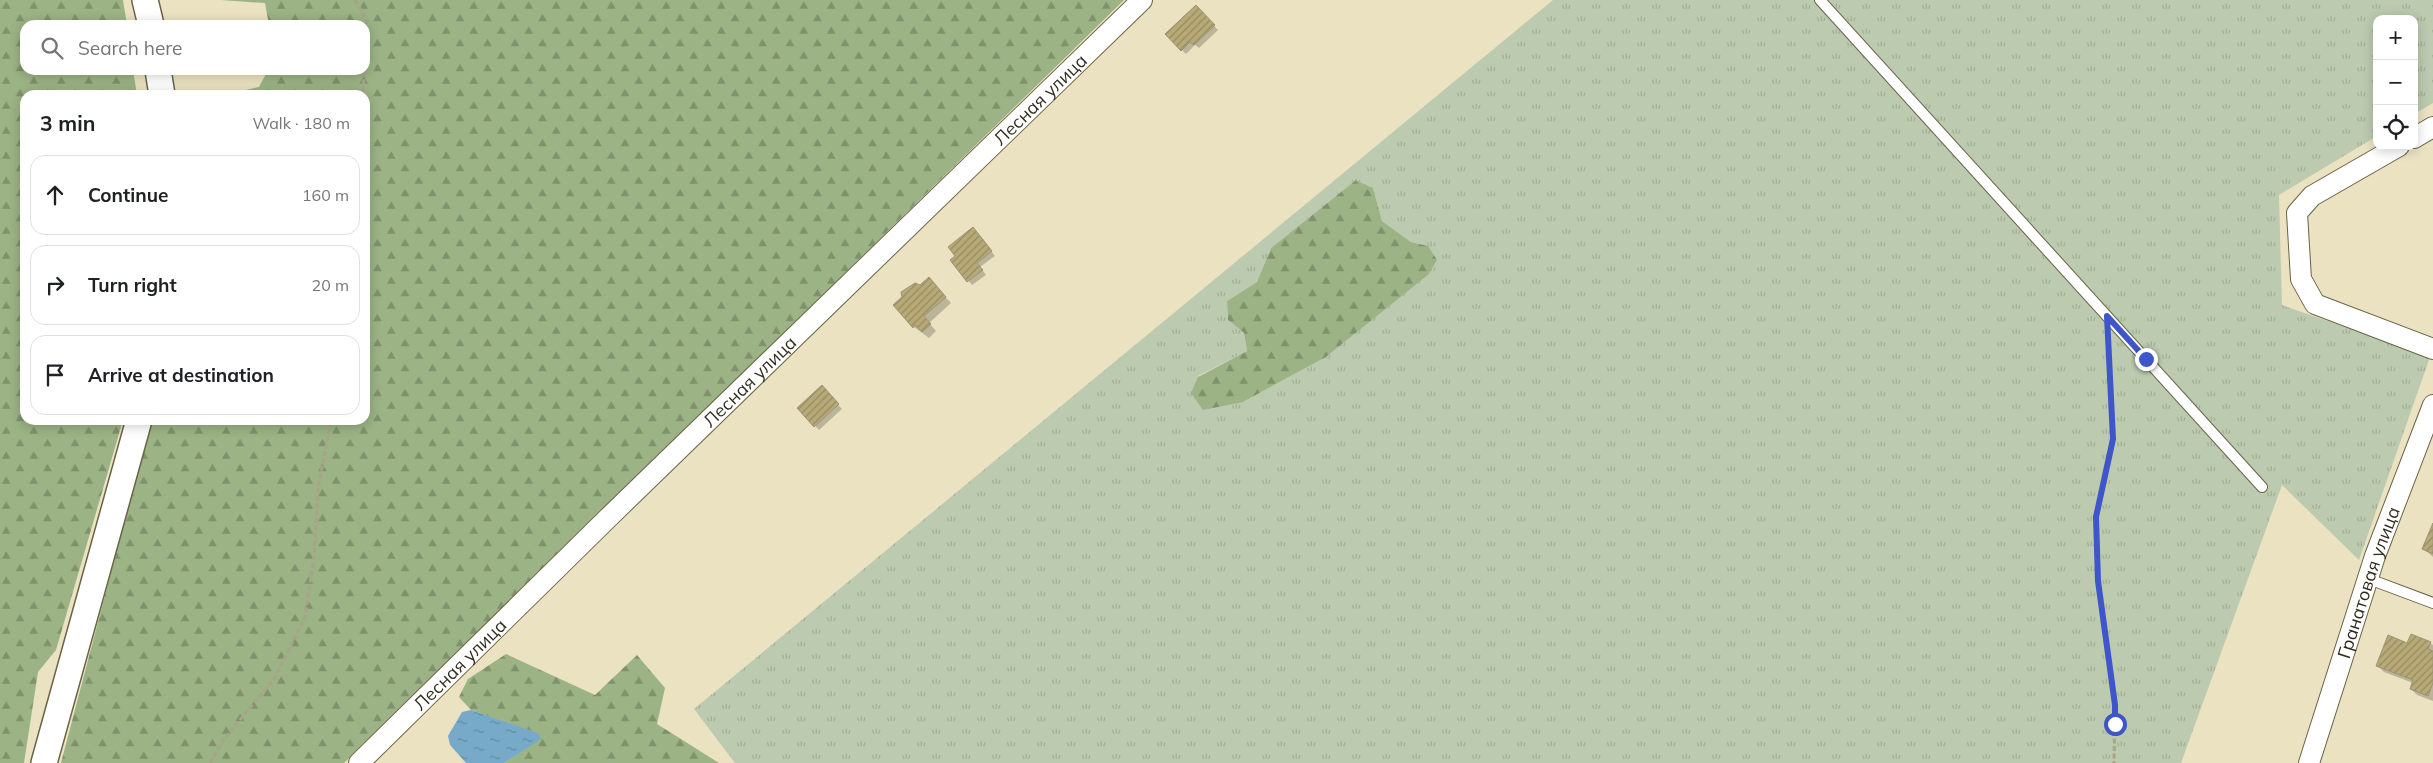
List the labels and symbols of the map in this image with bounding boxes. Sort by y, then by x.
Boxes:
street label: Лесная улица [988,48,1092,150]
street label: Лесная улица [698,330,801,432]
route end [2135,348,2158,371]
street label: Гранатовая улица [2332,503,2404,661]
street label: Лесная улица [408,613,511,715]
route start [2104,713,2127,736]

